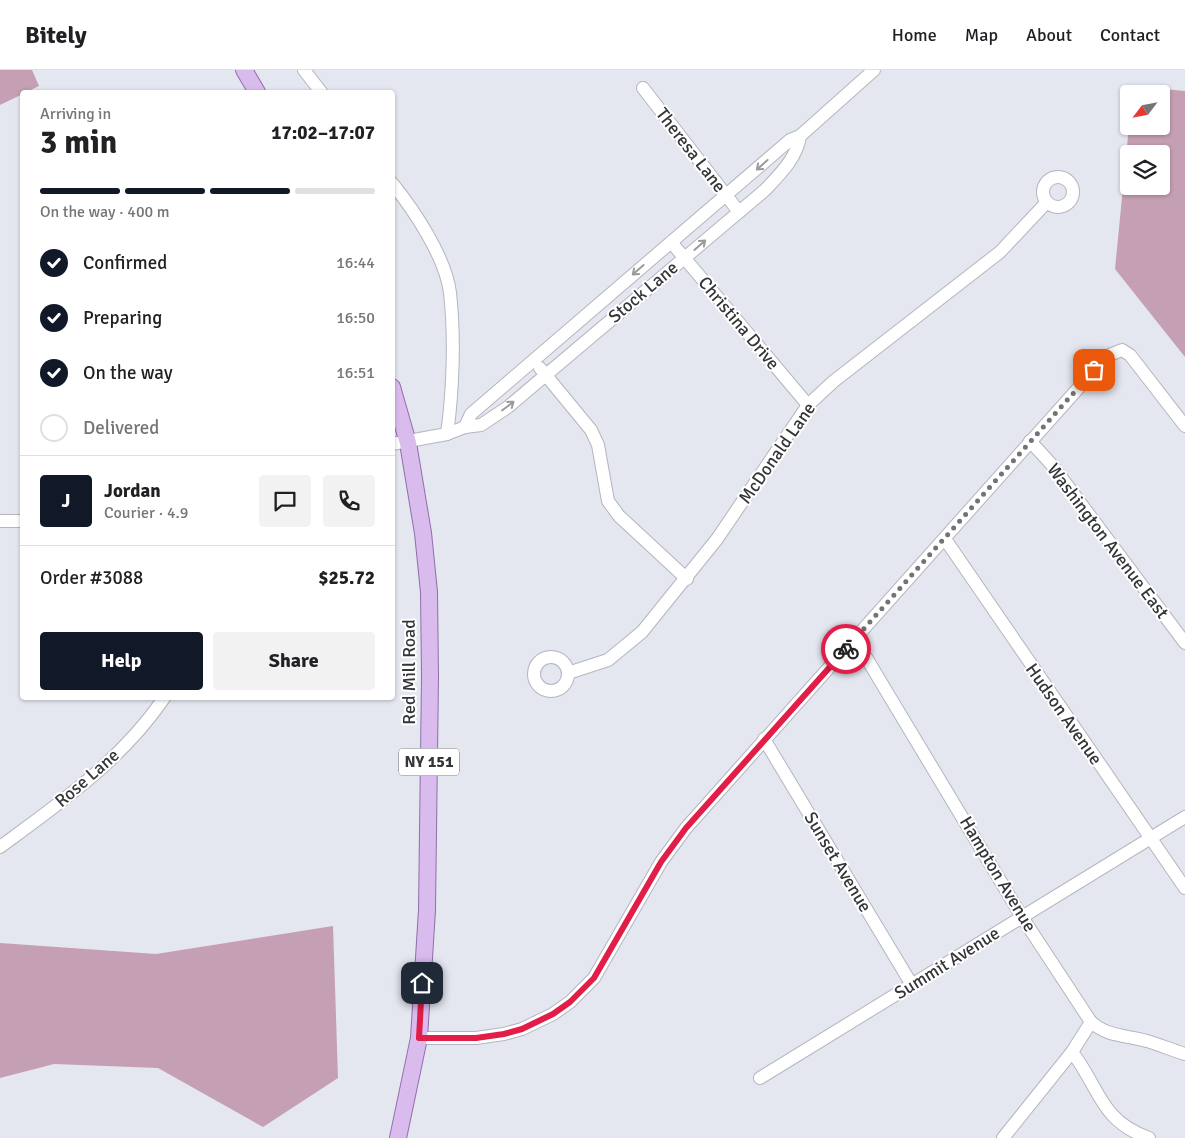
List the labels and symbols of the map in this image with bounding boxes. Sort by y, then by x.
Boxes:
north arrow [1120,85,1170,135]
street label: Theresa Lane [651,103,731,197]
one-way arrow [756,160,769,171]
one-way arrow [693,240,706,251]
street label: Stock Lane [604,257,682,327]
one-way arrow [632,265,645,276]
street label: Christina Drive [694,272,784,374]
pin [1073,349,1115,391]
street label: McDonald Lane [734,398,820,508]
one-way arrow [501,401,515,411]
street label: Washington Avenue East [1042,459,1174,623]
street label: Red Mill Road [398,619,420,725]
courier [821,624,871,674]
street label: Hudson Avenue [1021,659,1107,769]
street label: Rose Lane [50,744,124,812]
road number: NY 151 [399,749,459,776]
street label: Sunset Avenue [799,808,877,916]
street label: Hampton Avenue [955,812,1041,936]
street label: Summit Avenue [890,922,1004,1004]
pin [401,962,443,1004]

